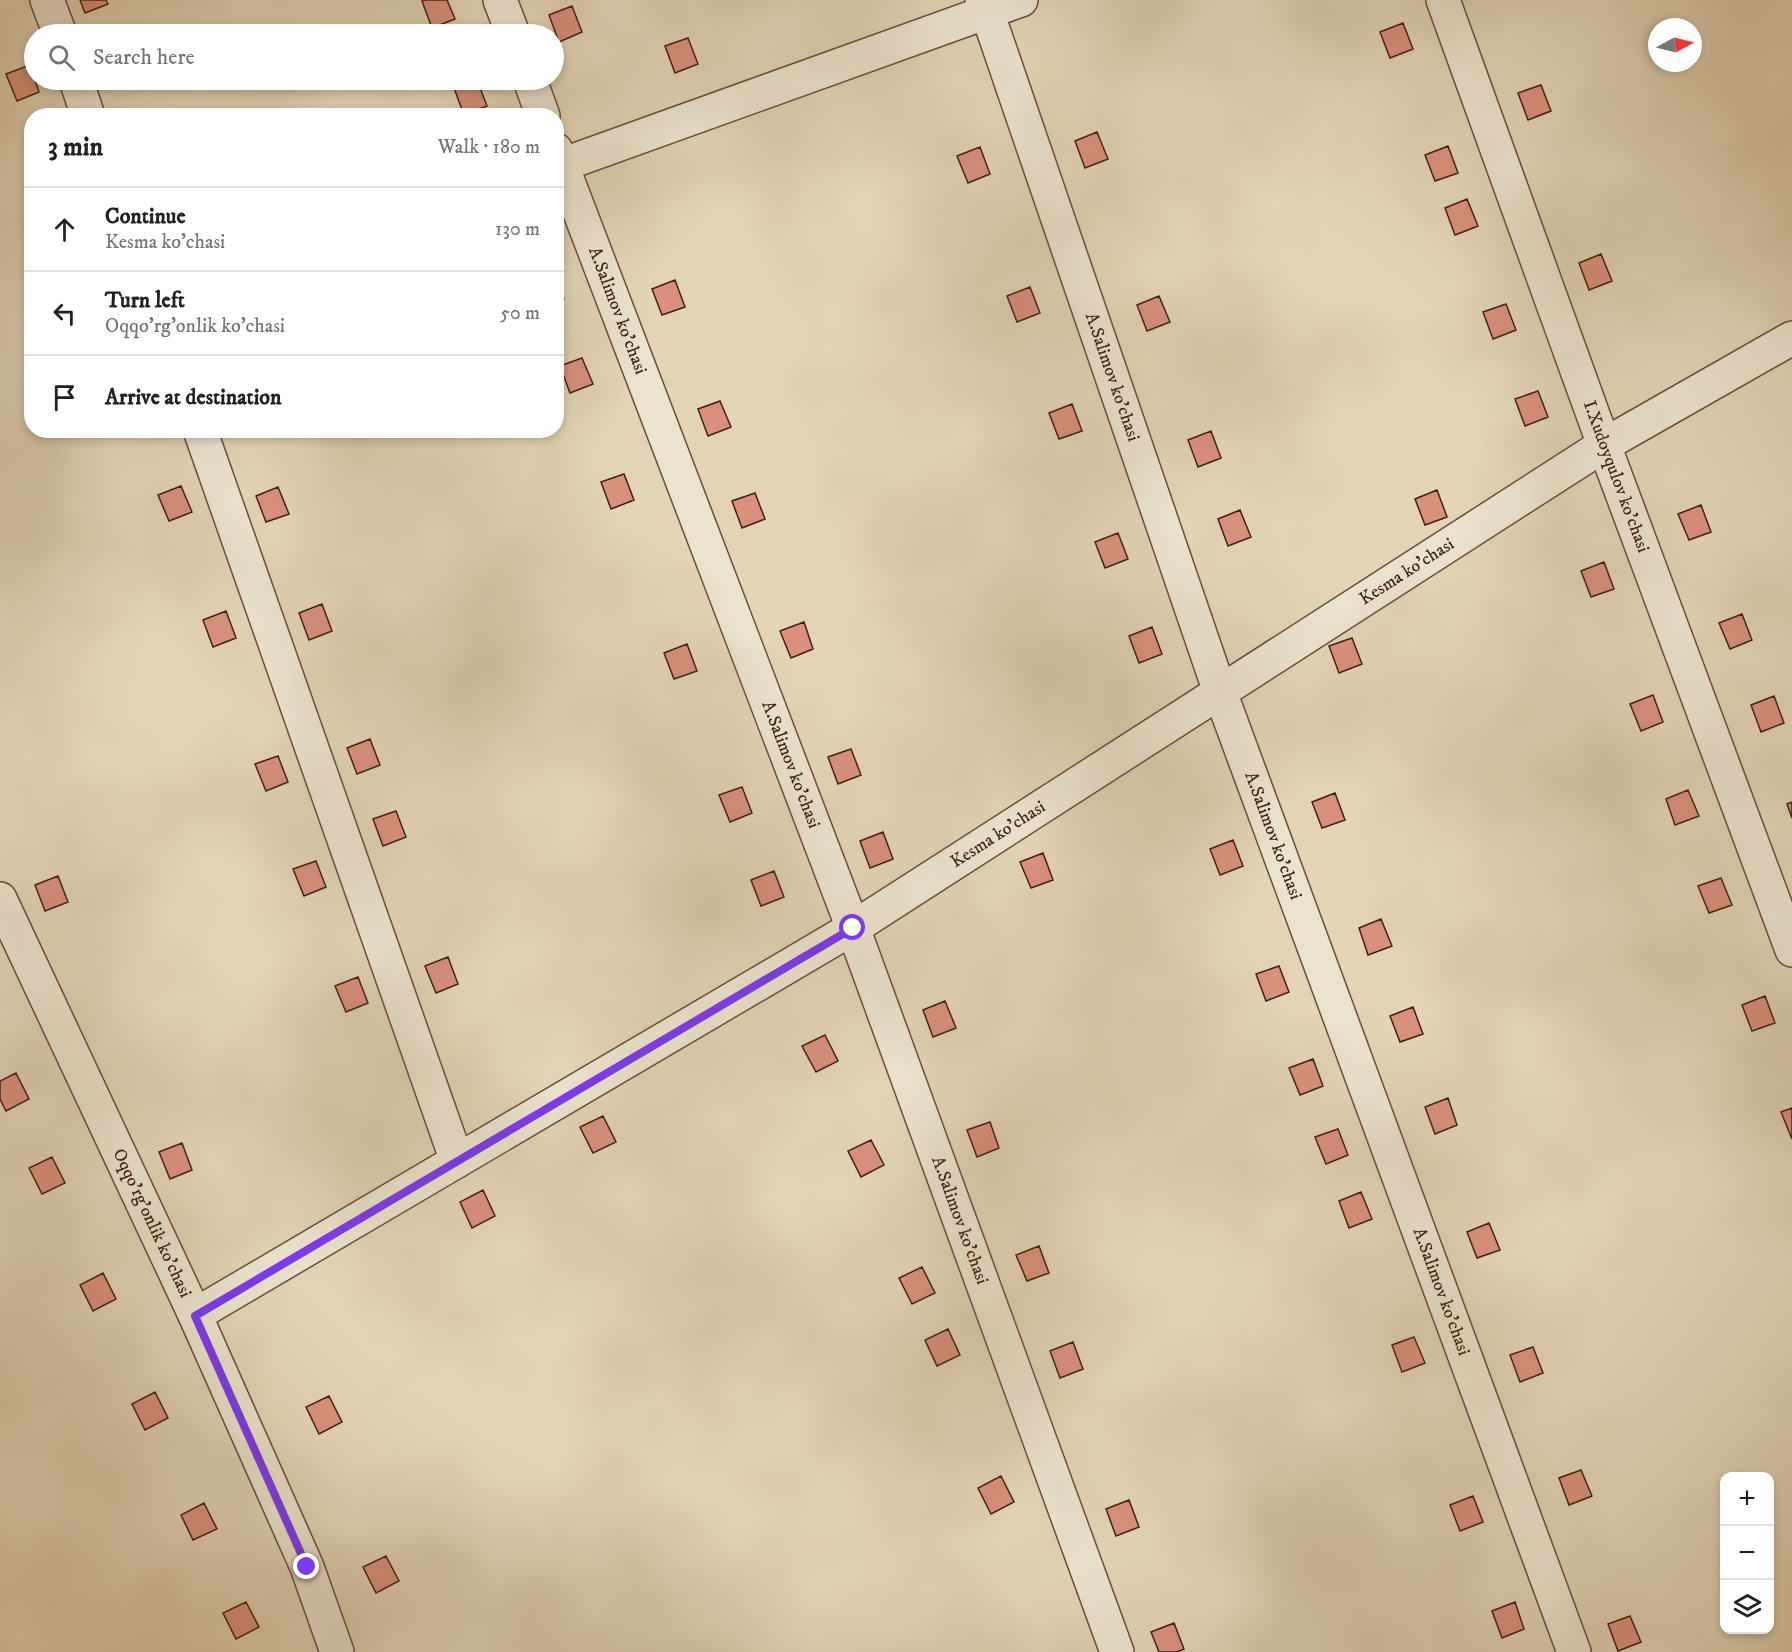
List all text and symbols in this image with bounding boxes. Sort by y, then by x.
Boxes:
north arrow [1648,18,1702,72]
search box [24,24,564,90]
icon: search [45,41,78,74]
text: Search here [93,44,195,71]
text: 3 min [48,131,103,164]
text: Walk · 180 m [438,135,540,160]
text: Continue [105,203,186,230]
icon: ahead [48,213,81,246]
text: 130 m [495,217,540,242]
text: Kesma ko'chasi [105,230,225,255]
street label: A.Salimov ko'chasi [583,244,652,377]
text: Turn left [105,287,185,314]
icon: left [48,297,81,330]
text: 50 m [500,301,540,326]
street label: A.Salimov ko'chasi [1080,310,1144,444]
text: Oqqo'rg'onlik ko'chasi [105,314,285,339]
icon: arrive [48,381,81,414]
text: Arrive at destination [105,384,282,411]
street label: I.Xudoyqulov ko'chasi [1578,398,1654,556]
street label: Kesma ko'chasi [1355,533,1458,610]
street label: A.Salimov ko'chasi [756,698,825,832]
street label: A.Salimov ko'chasi [1239,769,1307,903]
street label: Kesma ko'chasi [947,796,1050,873]
route start [839,914,865,940]
street label: Oqqo'rg'onlik ko'chasi [108,1145,196,1301]
street label: A.Salimov ko'chasi [926,1153,993,1287]
street label: A.Salimov ko'chasi [1408,1225,1475,1359]
map controls [1720,1472,1774,1634]
button: + [1720,1472,1774,1526]
button: − [1720,1526,1774,1580]
route end [293,1553,319,1579]
button: layers [1720,1580,1774,1634]

